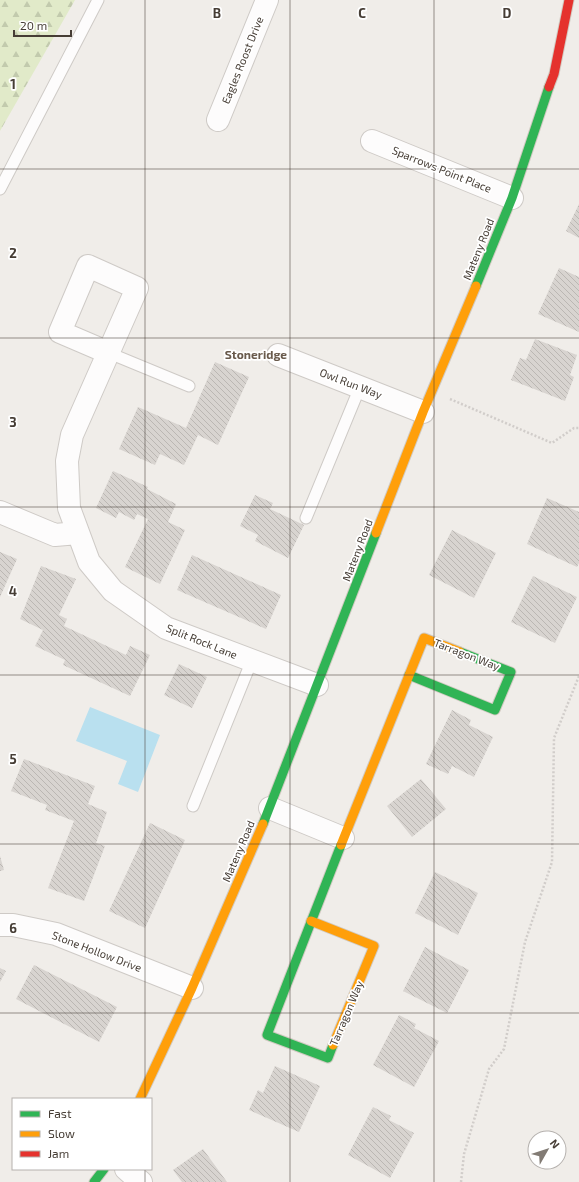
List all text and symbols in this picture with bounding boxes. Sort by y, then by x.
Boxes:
text: B [213,5,221,21]
text: C [358,5,366,21]
text: D [503,5,512,21]
scale bar [14,12,71,38]
street label: Eagles Roost Drive [219,14,266,106]
text: 20 m [20,18,47,32]
text: 1 [10,76,16,92]
street label: Sparrows Point Place [390,143,494,195]
street label: Mateny Road [460,216,496,282]
text: 2 [9,245,17,261]
district label: Stoneridge [225,347,287,361]
street label: Owl Run Way [318,365,384,401]
text: 3 [9,414,17,430]
street label: Mateny Road [339,517,375,583]
text: 4 [9,583,17,599]
street label: Split Rock Lane [165,621,240,661]
street label: Tarragon Way [432,635,502,673]
text: 5 [9,751,17,767]
street label: Mateny Road [219,818,257,884]
text: 6 [9,920,17,936]
street label: Stone Hollow Drive [50,928,144,974]
street label: Tarragon Way [326,978,366,1048]
legend [12,1098,152,1170]
text: Fast [48,1106,72,1120]
text: Slow [48,1126,75,1140]
north arrow [527,1130,567,1170]
text: N [548,1136,563,1151]
text: Jam [48,1146,69,1160]

